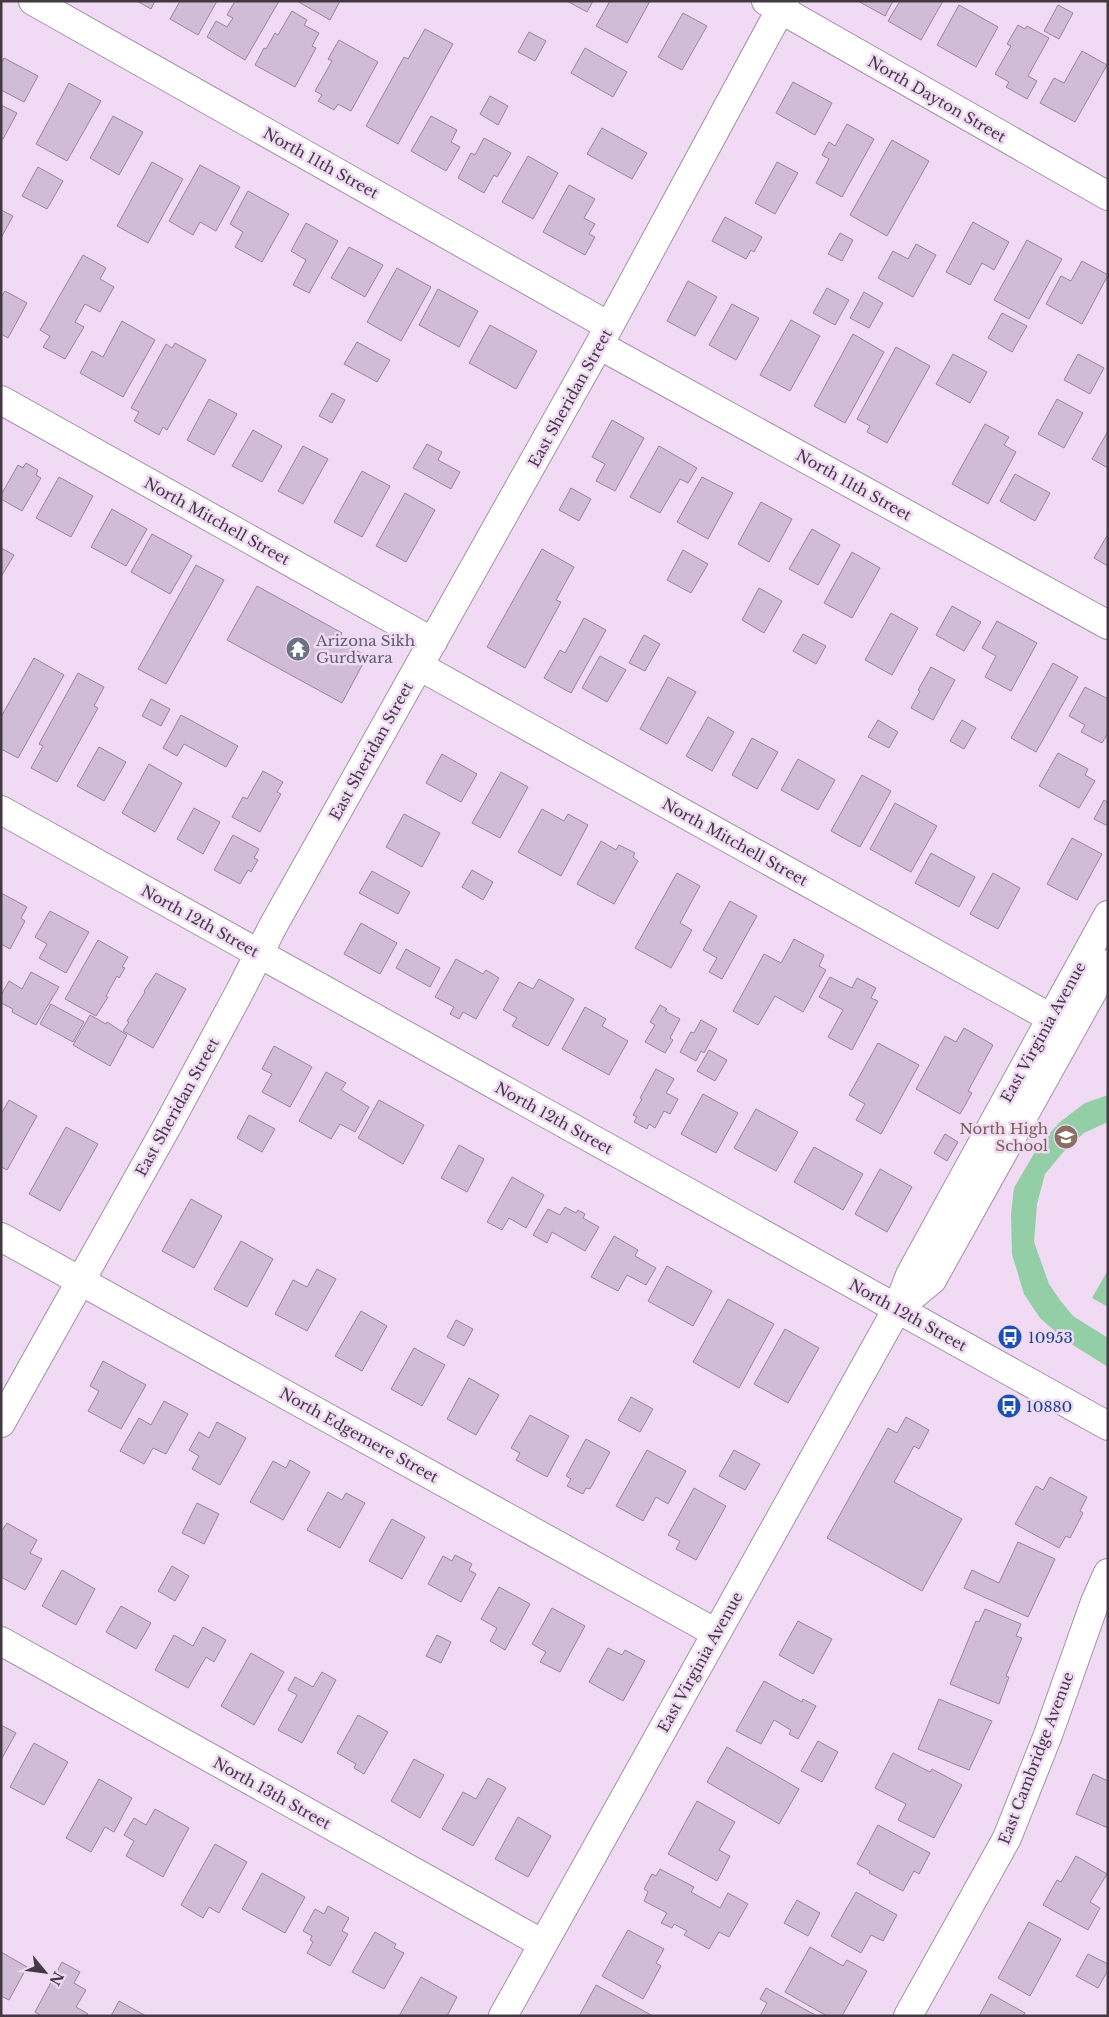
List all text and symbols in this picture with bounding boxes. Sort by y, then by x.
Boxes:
street label: North Dayton Street [865,52,1010,146]
street label: North 11th Street [260,123,382,203]
street label: East Sheridan Street [524,325,616,470]
street label: North 11th Street [793,445,915,525]
street label: North Mitchell Street [141,473,293,569]
place label: Arizona Sikh Gurdwara [315,631,415,667]
temple icon: Arizona Sikh Gurdwara [285,636,311,662]
street label: East Sheridan Street [325,678,417,823]
street label: North Mitchell Street [659,794,811,890]
street label: North 12th Street [138,881,262,961]
street label: East Virginia Avenue [996,958,1090,1106]
street label: East Sheridan Street [131,1034,223,1179]
street label: North 12th Street [492,1078,616,1158]
place label: North High School [959,1119,1048,1155]
school or university icon: North High School [1053,1124,1079,1150]
street label: North 12th Street [846,1275,970,1355]
bus stop icon: 10953 [997,1324,1023,1350]
place label: 10953 [1028,1328,1073,1347]
street label: North Edgemere Street [276,1383,442,1487]
bus stop icon: 10880 [996,1393,1022,1419]
place label: 10880 [1026,1397,1072,1416]
street label: East Virginia Avenue [653,1588,747,1736]
street label: East Cambridge Avenue [994,1669,1078,1847]
street label: North 13th Street [210,1753,334,1833]
north arrow [20,1947,70,1997]
text: N [45,1968,67,1988]

